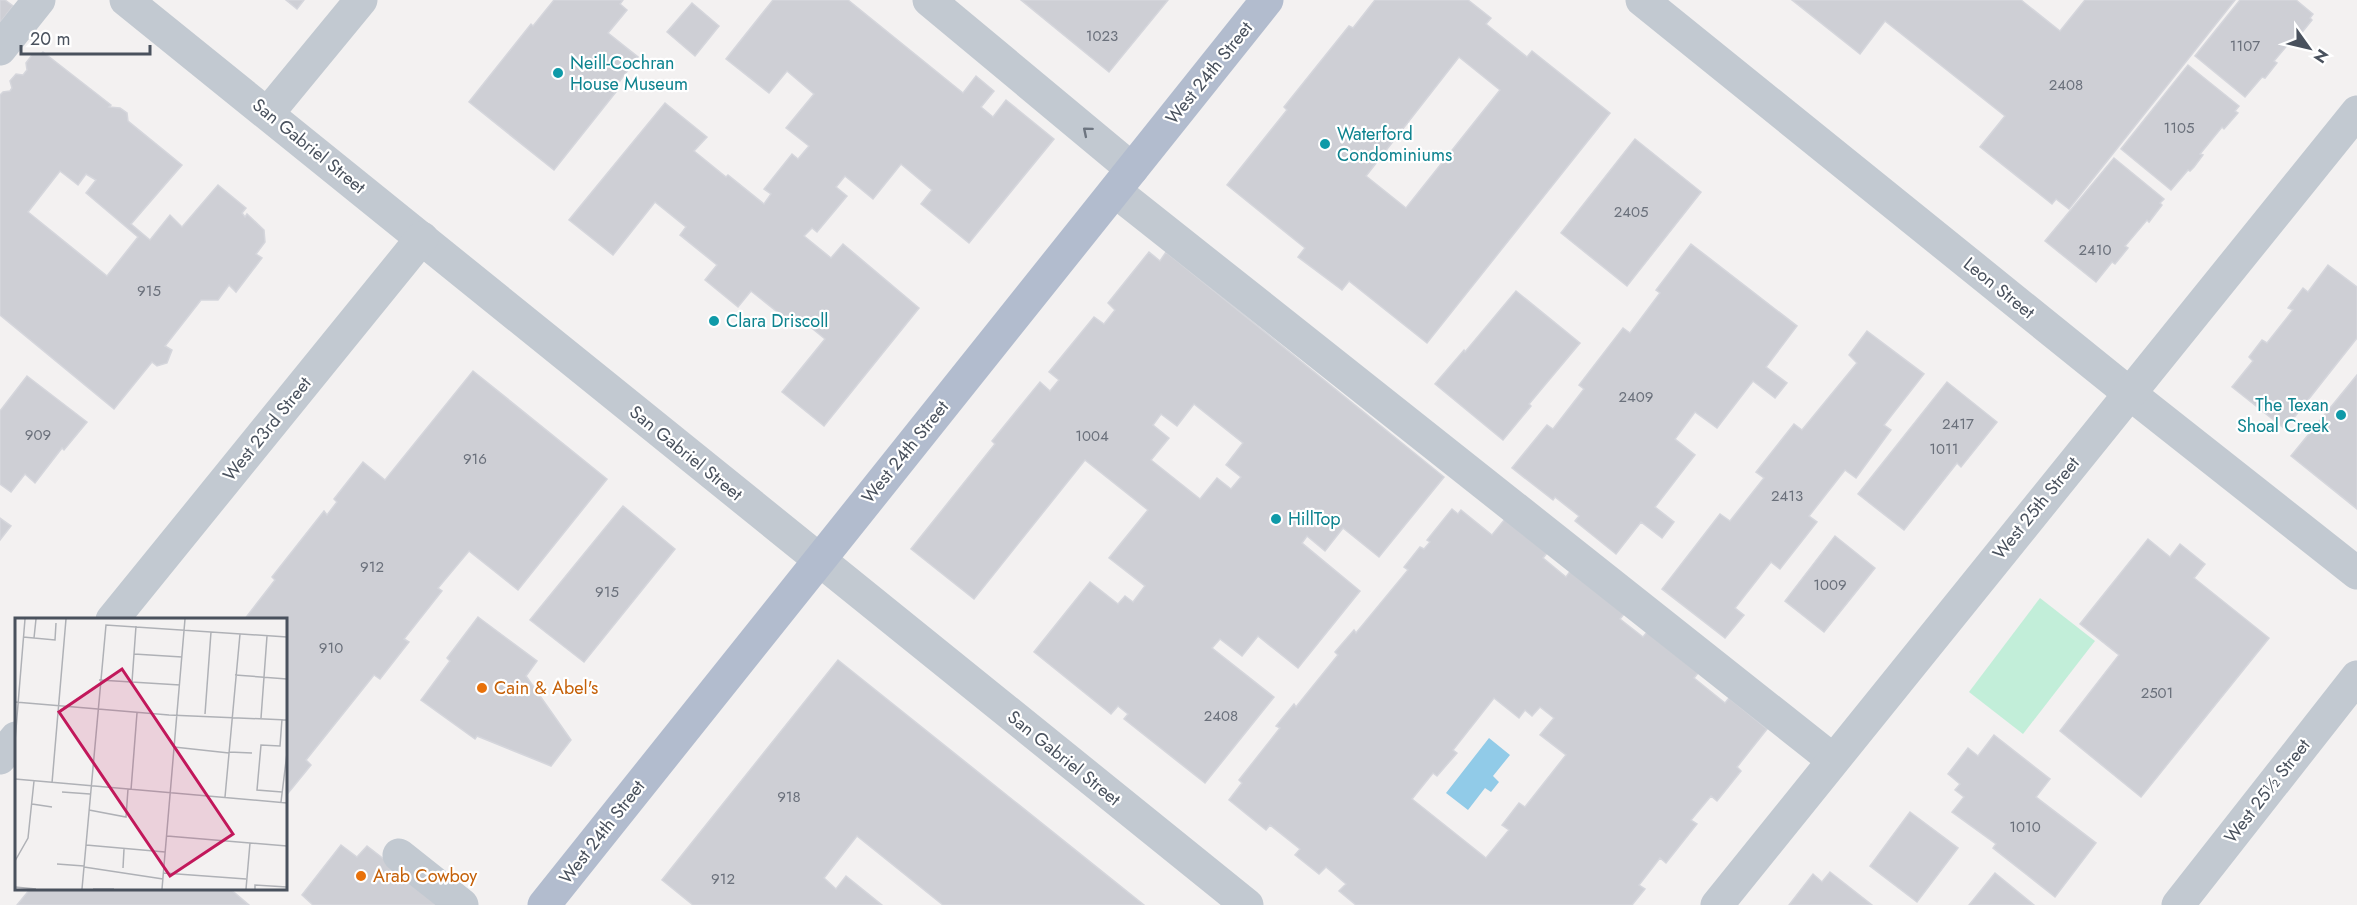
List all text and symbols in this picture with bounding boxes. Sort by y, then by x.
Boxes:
street label: West 24th Street [1159,16,1259,130]
scale bar [21,18,150,56]
north arrow [2279,18,2339,78]
house number: 1023 [1086,25,1118,47]
text: 20 m [30,26,70,52]
house number: 1107 [2230,35,2260,57]
text: N [2308,44,2334,68]
place label: Neill-Cochran House Museum [570,50,688,97]
marker: Neill-Cochran House Museum [551,66,565,80]
house number: 2408 [2049,74,2083,96]
street label: San Gabriel Street [247,92,372,200]
house number: 1105 [2164,117,2194,139]
place label: Waterford Condominiums [1337,121,1452,168]
one-way arrow [1083,128,1094,139]
marker: Waterford Condominiums [1318,137,1332,151]
house number: 2405 [1614,201,1648,223]
house number: 2410 [2078,239,2112,261]
street label: Leon Street [1958,251,2041,325]
house number: 915 [137,280,161,302]
place label: Clara Driscoll [726,308,828,334]
marker: Clara Driscoll [707,314,721,328]
street label: West 23rd Street [217,371,318,487]
house number: 2409 [1619,386,1653,408]
place label: The Texan Shoal Creek [2237,392,2329,439]
street label: West 24th Street [855,395,955,509]
street label: San Gabriel Street [624,399,749,507]
marker: The Texan Shoal Creek [2334,408,2348,422]
house number: 2417 [1942,413,1974,435]
house number: 909 [25,424,51,446]
house number: 1004 [1075,425,1109,447]
house number: 1011 [1929,438,1959,460]
house number: 916 [463,448,487,470]
street label: West 25th Street [1987,451,2086,565]
house number: 2413 [1771,485,1803,507]
place label: HillTop [1288,506,1341,532]
marker: HillTop [1269,512,1283,526]
house number: 912 [360,556,384,578]
house number: 1009 [1813,574,1847,596]
house number: 915 [595,581,619,603]
inset map [15,618,286,890]
house number: 910 [319,637,343,659]
place label: Cain & Abel's [494,675,598,701]
marker: Cain & Abel's [475,681,489,695]
house number: 2501 [2141,682,2173,704]
street label: San Gabriel Street [1002,704,1127,812]
house number: 2408 [1204,705,1238,727]
street label: West 25½ Street [2218,733,2316,849]
street label: West 24th Street [553,774,651,889]
house number: 918 [777,786,801,808]
house number: 1010 [2009,816,2041,838]
place label: Arab Cowboy [373,863,477,889]
house number: 912 [711,868,735,890]
marker: Arab Cowboy [354,869,368,883]

